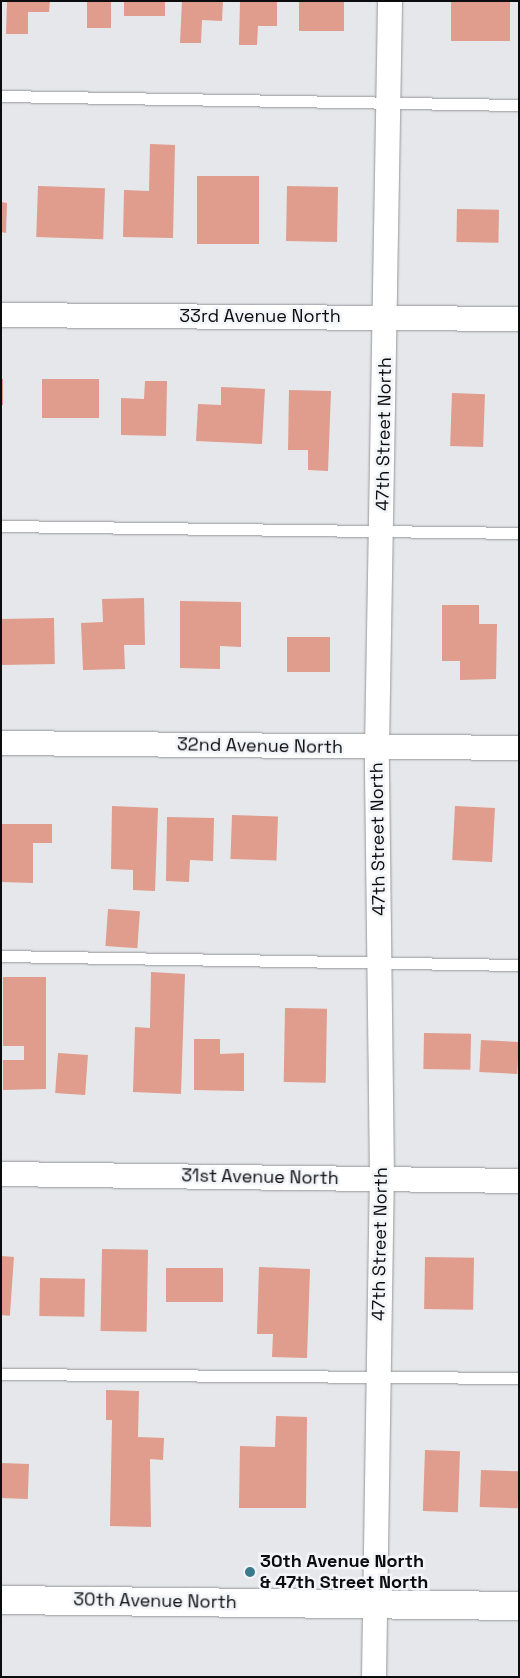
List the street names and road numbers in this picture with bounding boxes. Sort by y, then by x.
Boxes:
street label: 33rd Avenue North [179,305,341,327]
street label: 47th Street North [372,357,396,511]
street label: 32nd Avenue North [177,734,343,758]
street label: 47th Street North [366,762,390,916]
street label: 31st Avenue North [181,1165,339,1189]
street label: 47th Street North [368,1167,392,1321]
street label: 30th Avenue North [73,1589,237,1613]

